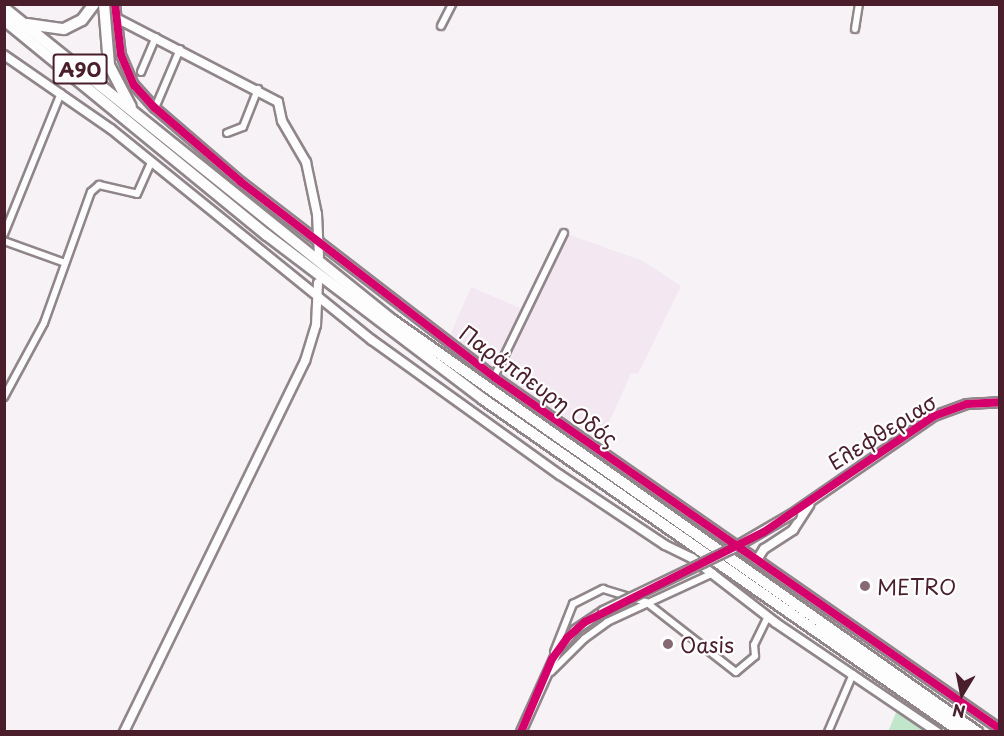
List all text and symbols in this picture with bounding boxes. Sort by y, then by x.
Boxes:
road number: Α90 [52,52,109,86]
street label: Παράπλευρη Οδός [455,319,623,451]
street label: Ελεφθεριασ [823,388,941,474]
place label: METRO [877,573,956,599]
marker: METRO [858,579,872,593]
place label: Oasis [680,631,734,657]
marker: Oasis [661,637,675,651]
north arrow [932,664,992,724]
text: N [951,699,967,725]

